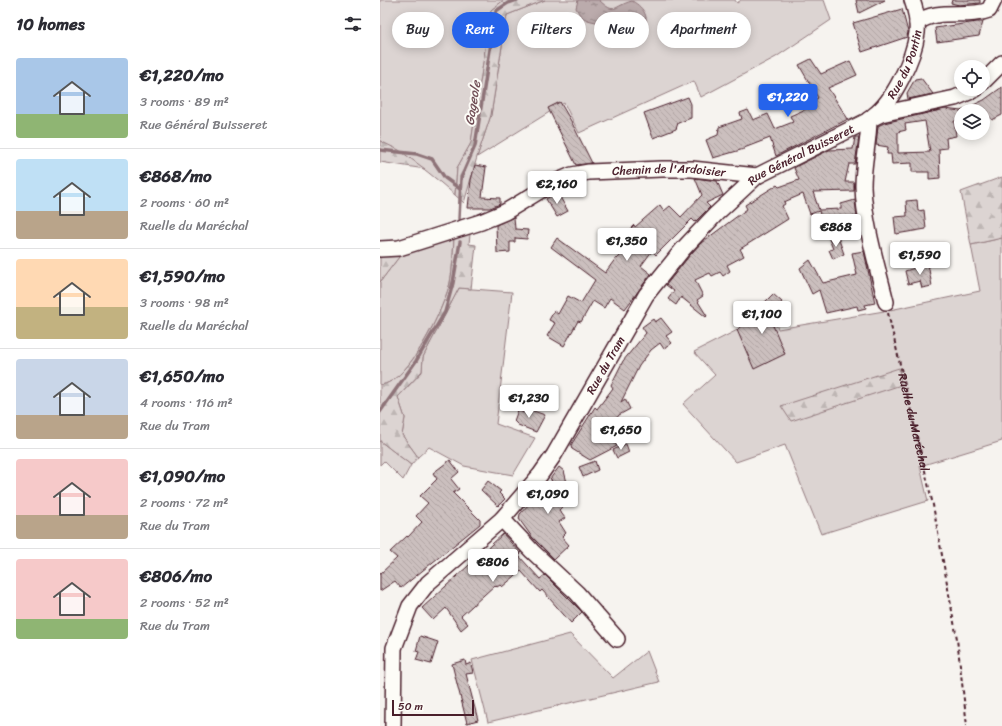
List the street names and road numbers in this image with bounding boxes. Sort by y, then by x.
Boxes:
street label: Rue du Pontin [881,28,928,104]
street label: Rue Général Buisseret [742,118,858,191]
street label: Chemin de l'Ardoisier [612,158,728,184]
street label: Rue du Tram [580,332,631,399]
street label: Ruelle du Maréchal [891,371,936,474]

